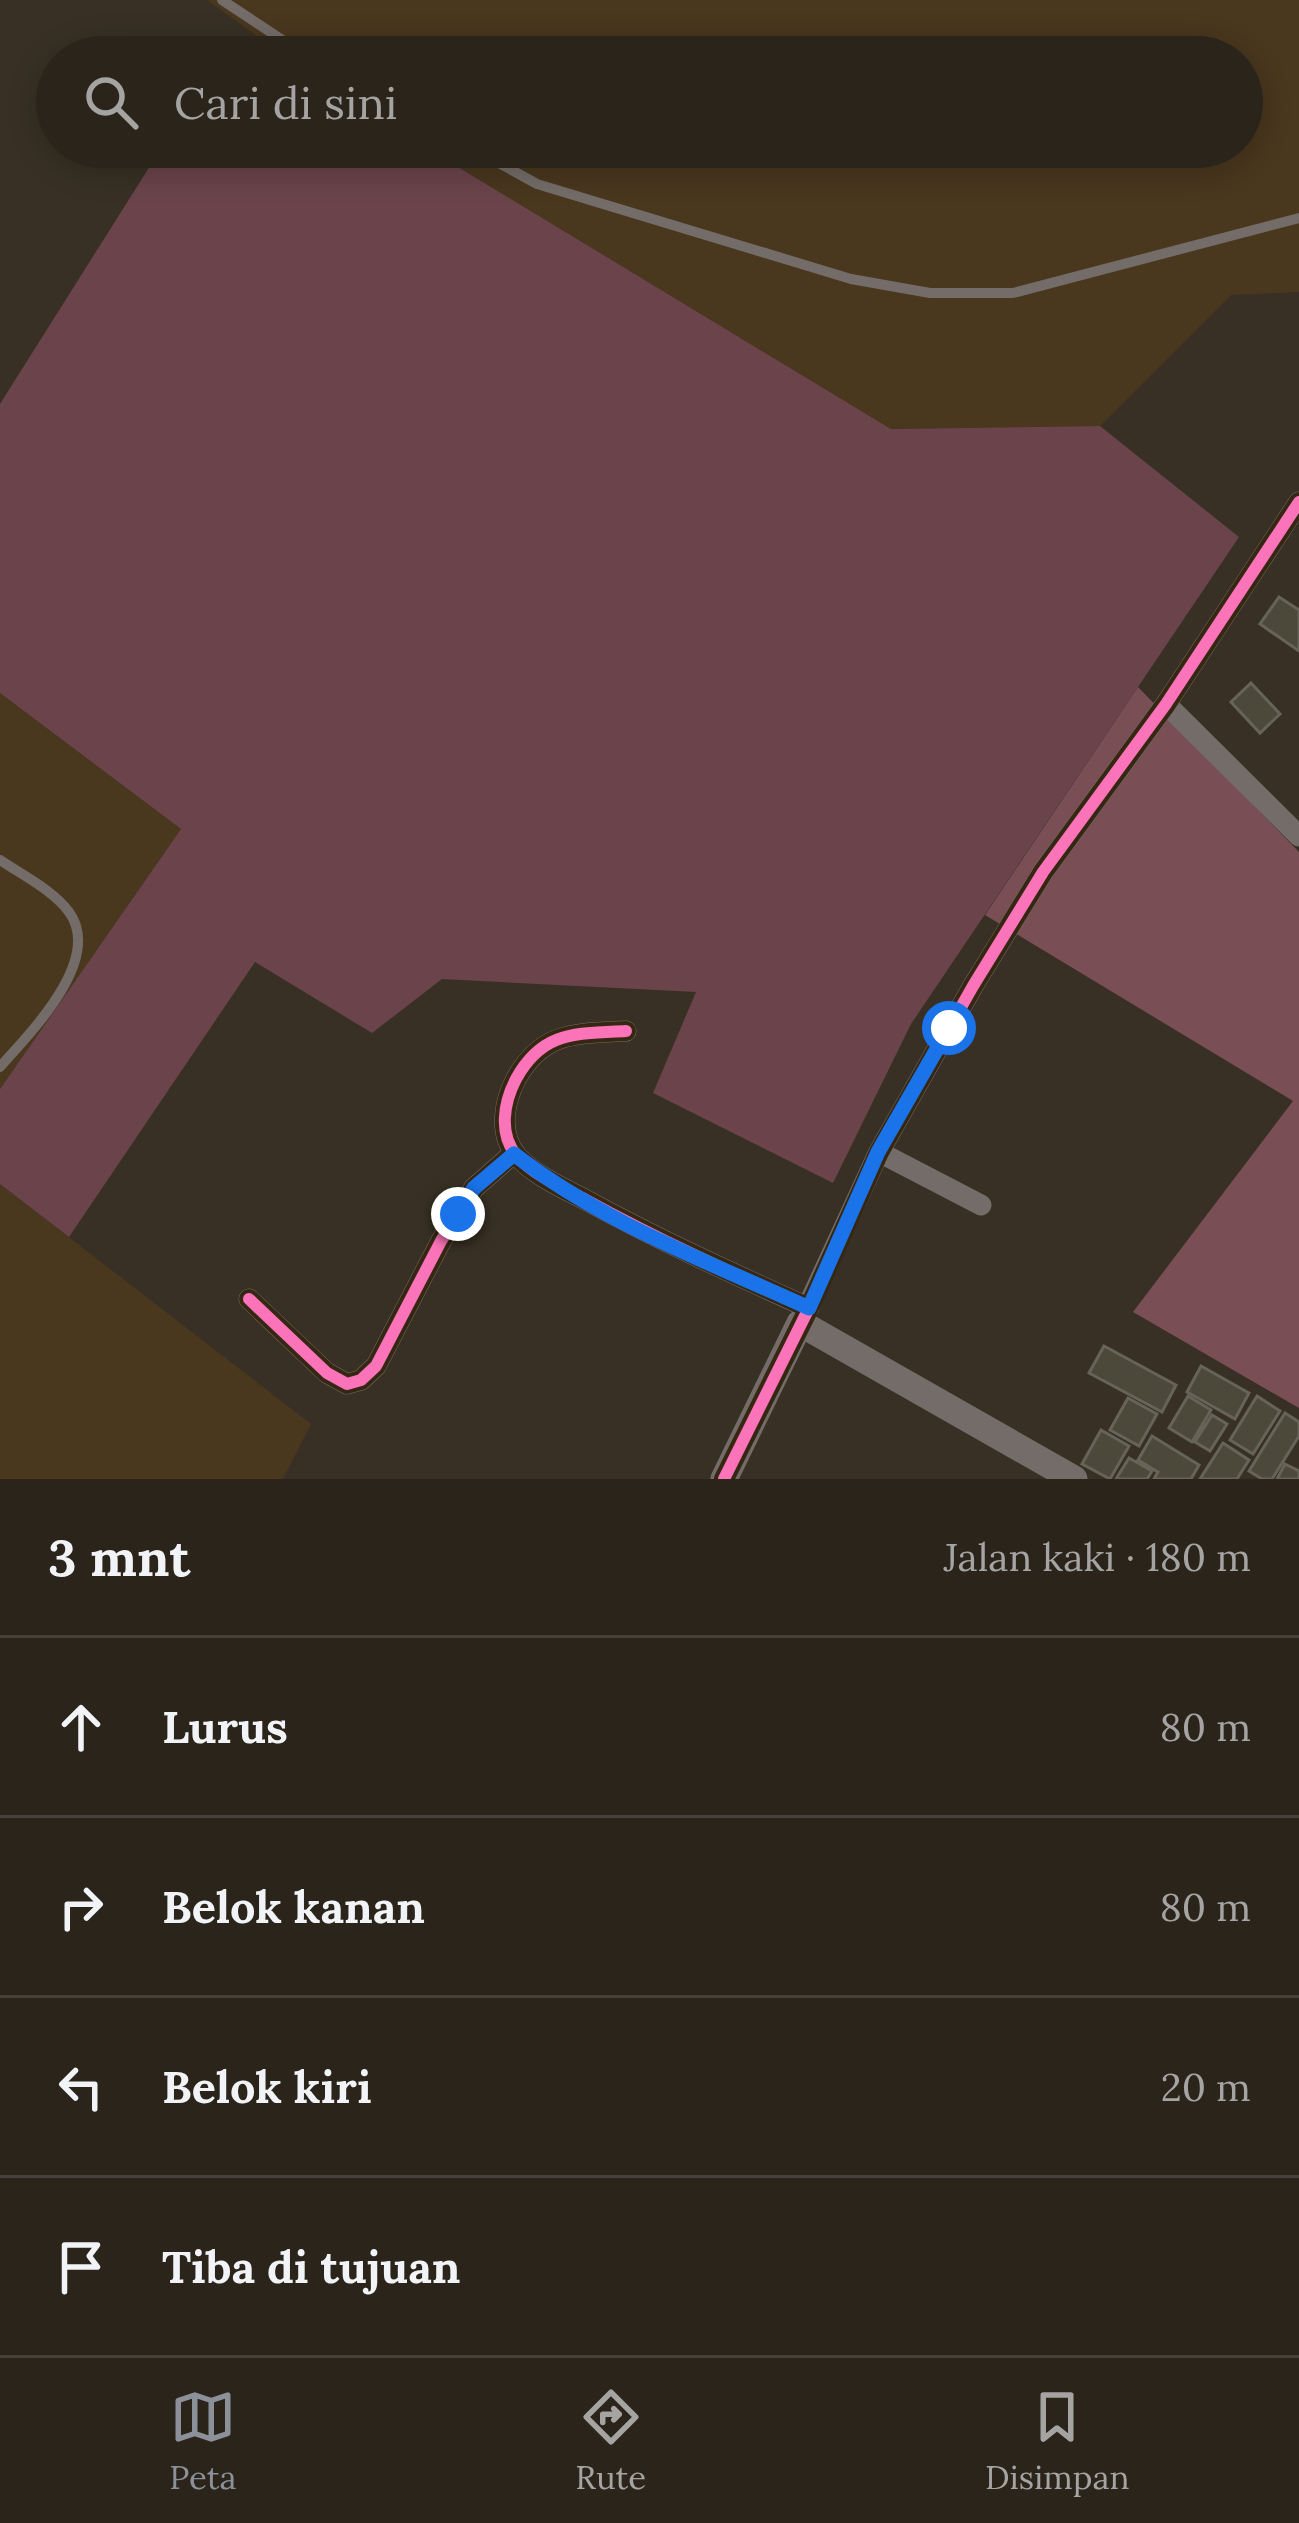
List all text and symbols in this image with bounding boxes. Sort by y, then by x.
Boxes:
search box [36,36,1263,168]
icon: search [78,69,144,135]
text: Cari di sini [174,74,397,131]
route start [922,1001,976,1055]
route end [431,1187,485,1241]
text: 3 mnt [48,1525,190,1590]
text: Jalan kaki · 180 m [944,1532,1251,1582]
icon: ahead [48,1694,114,1760]
text: Lurus [162,1698,288,1755]
text: 80 m [1160,1702,1251,1752]
icon: right [48,1874,114,1940]
text: Belok kanan [162,1878,425,1935]
text: 80 m [1160,1882,1251,1932]
icon: left [48,2054,114,2120]
text: Belok kiri [162,2058,372,2115]
text: 20 m [1161,2062,1251,2112]
icon: arrive [48,2234,114,2300]
text: Tiba di tujuan [162,2238,460,2295]
tab: Peta [169,2384,236,2498]
tab: Rute [575,2384,646,2498]
tab: Disimpan [985,2384,1130,2498]

